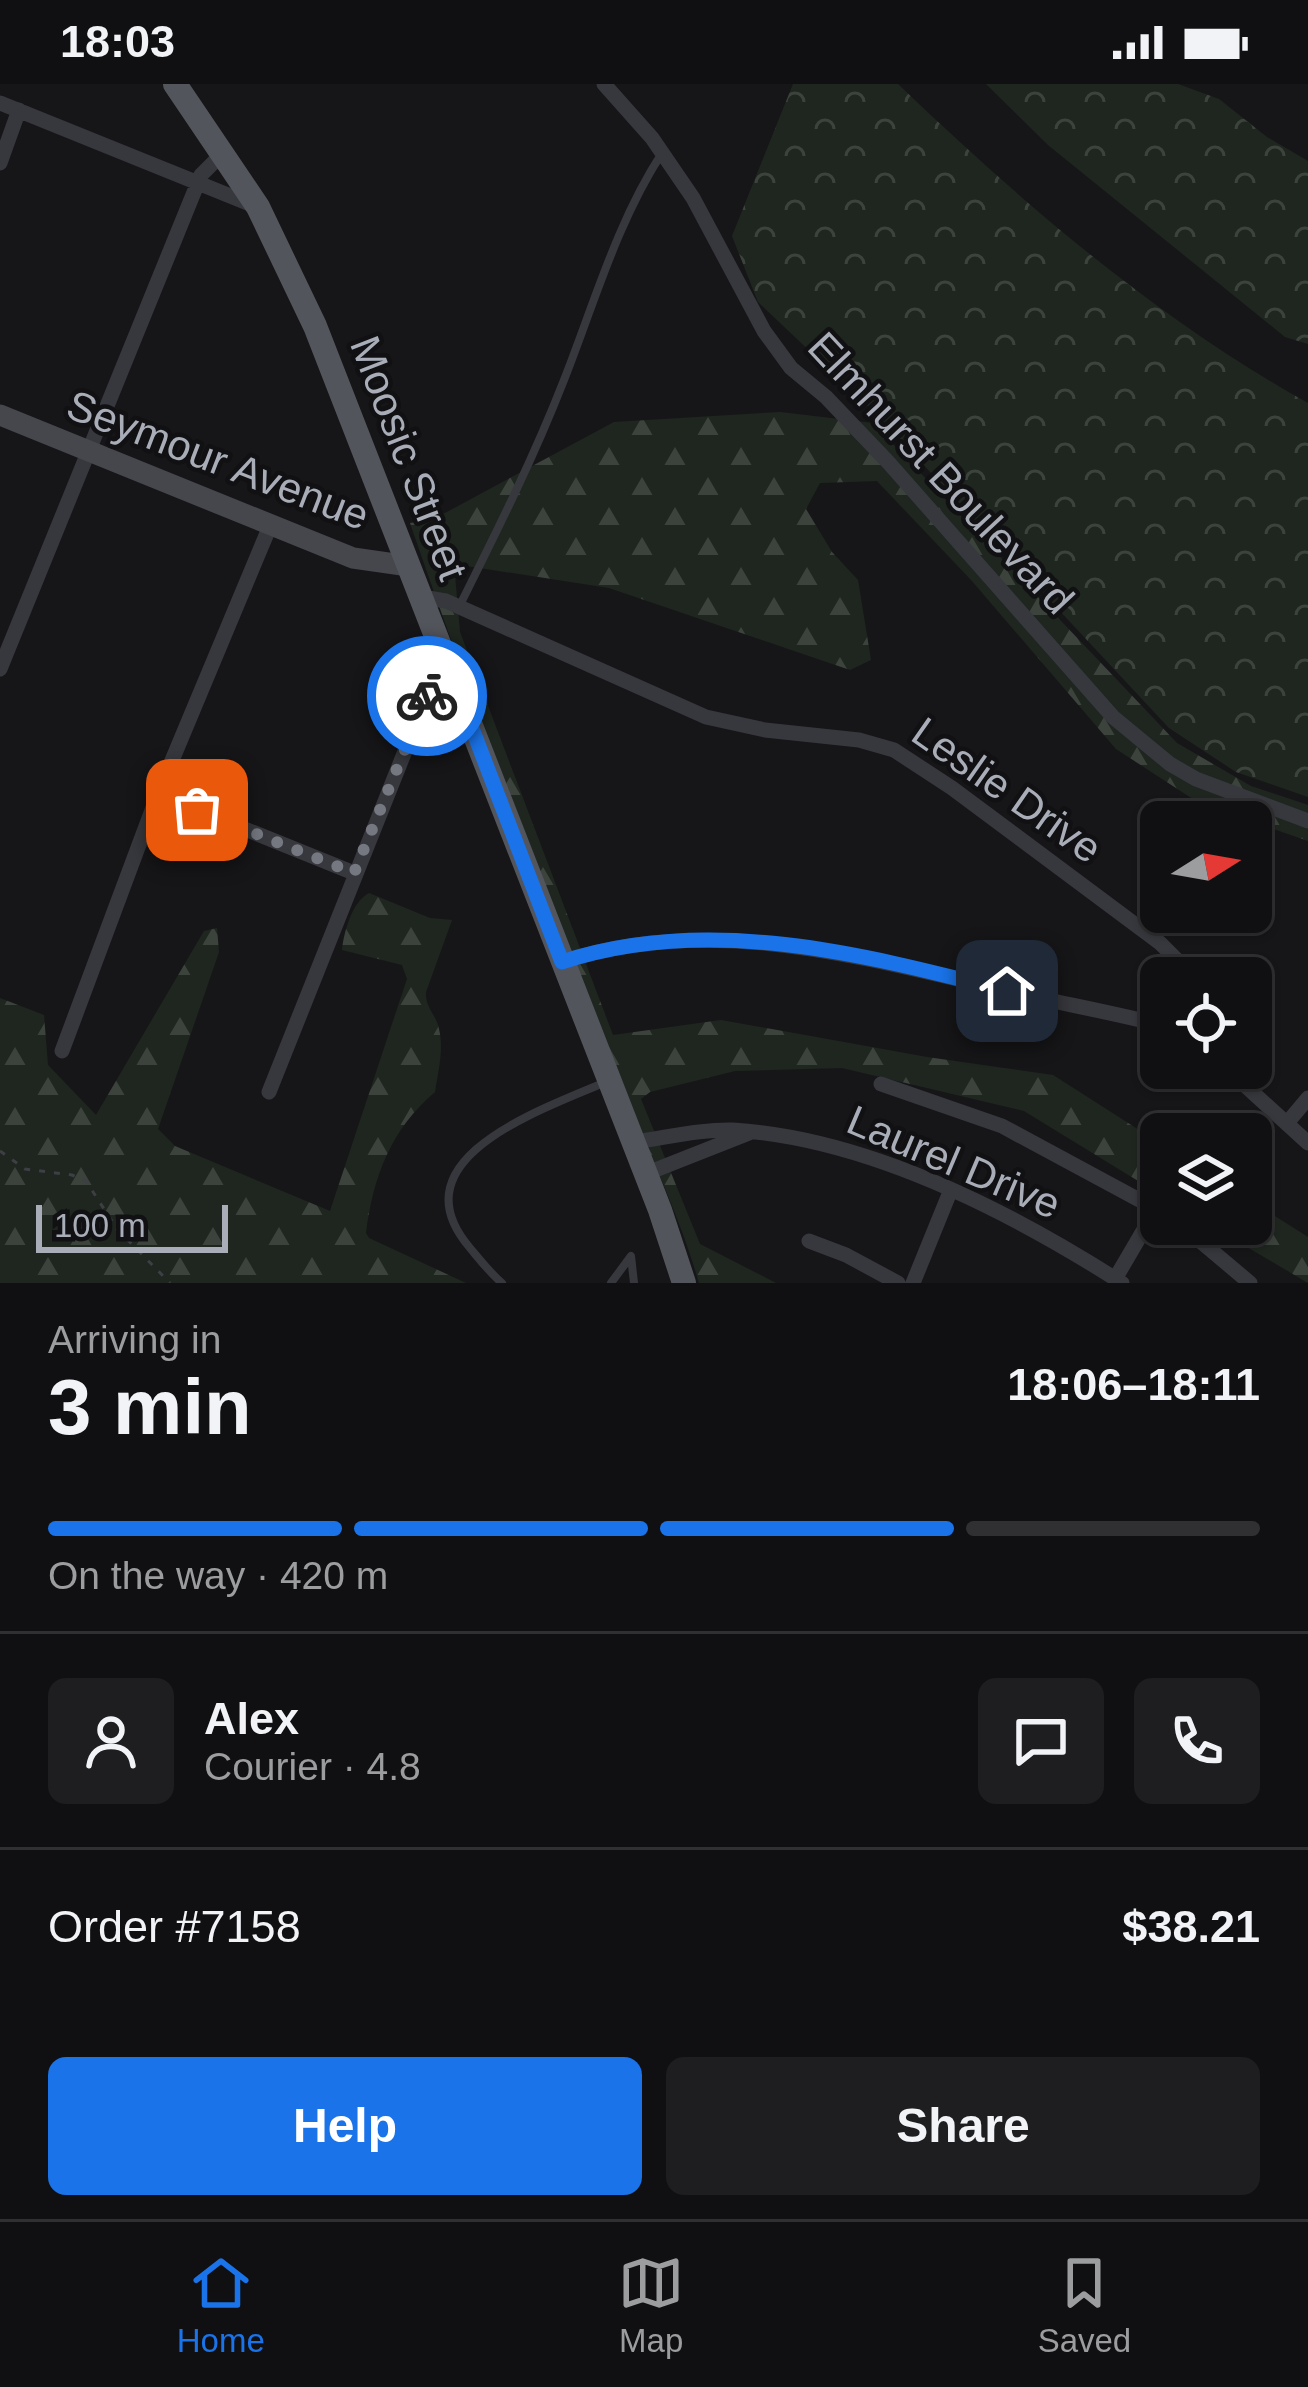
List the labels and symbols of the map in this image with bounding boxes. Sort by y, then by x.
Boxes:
street label: Elmhurst Boulevard [799,323,1083,623]
street label: Moosic Street [341,330,477,587]
street label: Seymour Avenue [61,381,375,539]
courier [367,636,487,756]
street label: Leslie Drive [904,708,1110,872]
pin [146,759,248,861]
north arrow [1140,801,1272,933]
pin [956,940,1058,1042]
street label: Laurel Drive [841,1096,1067,1228]
scale bar [36,1199,228,1252]

